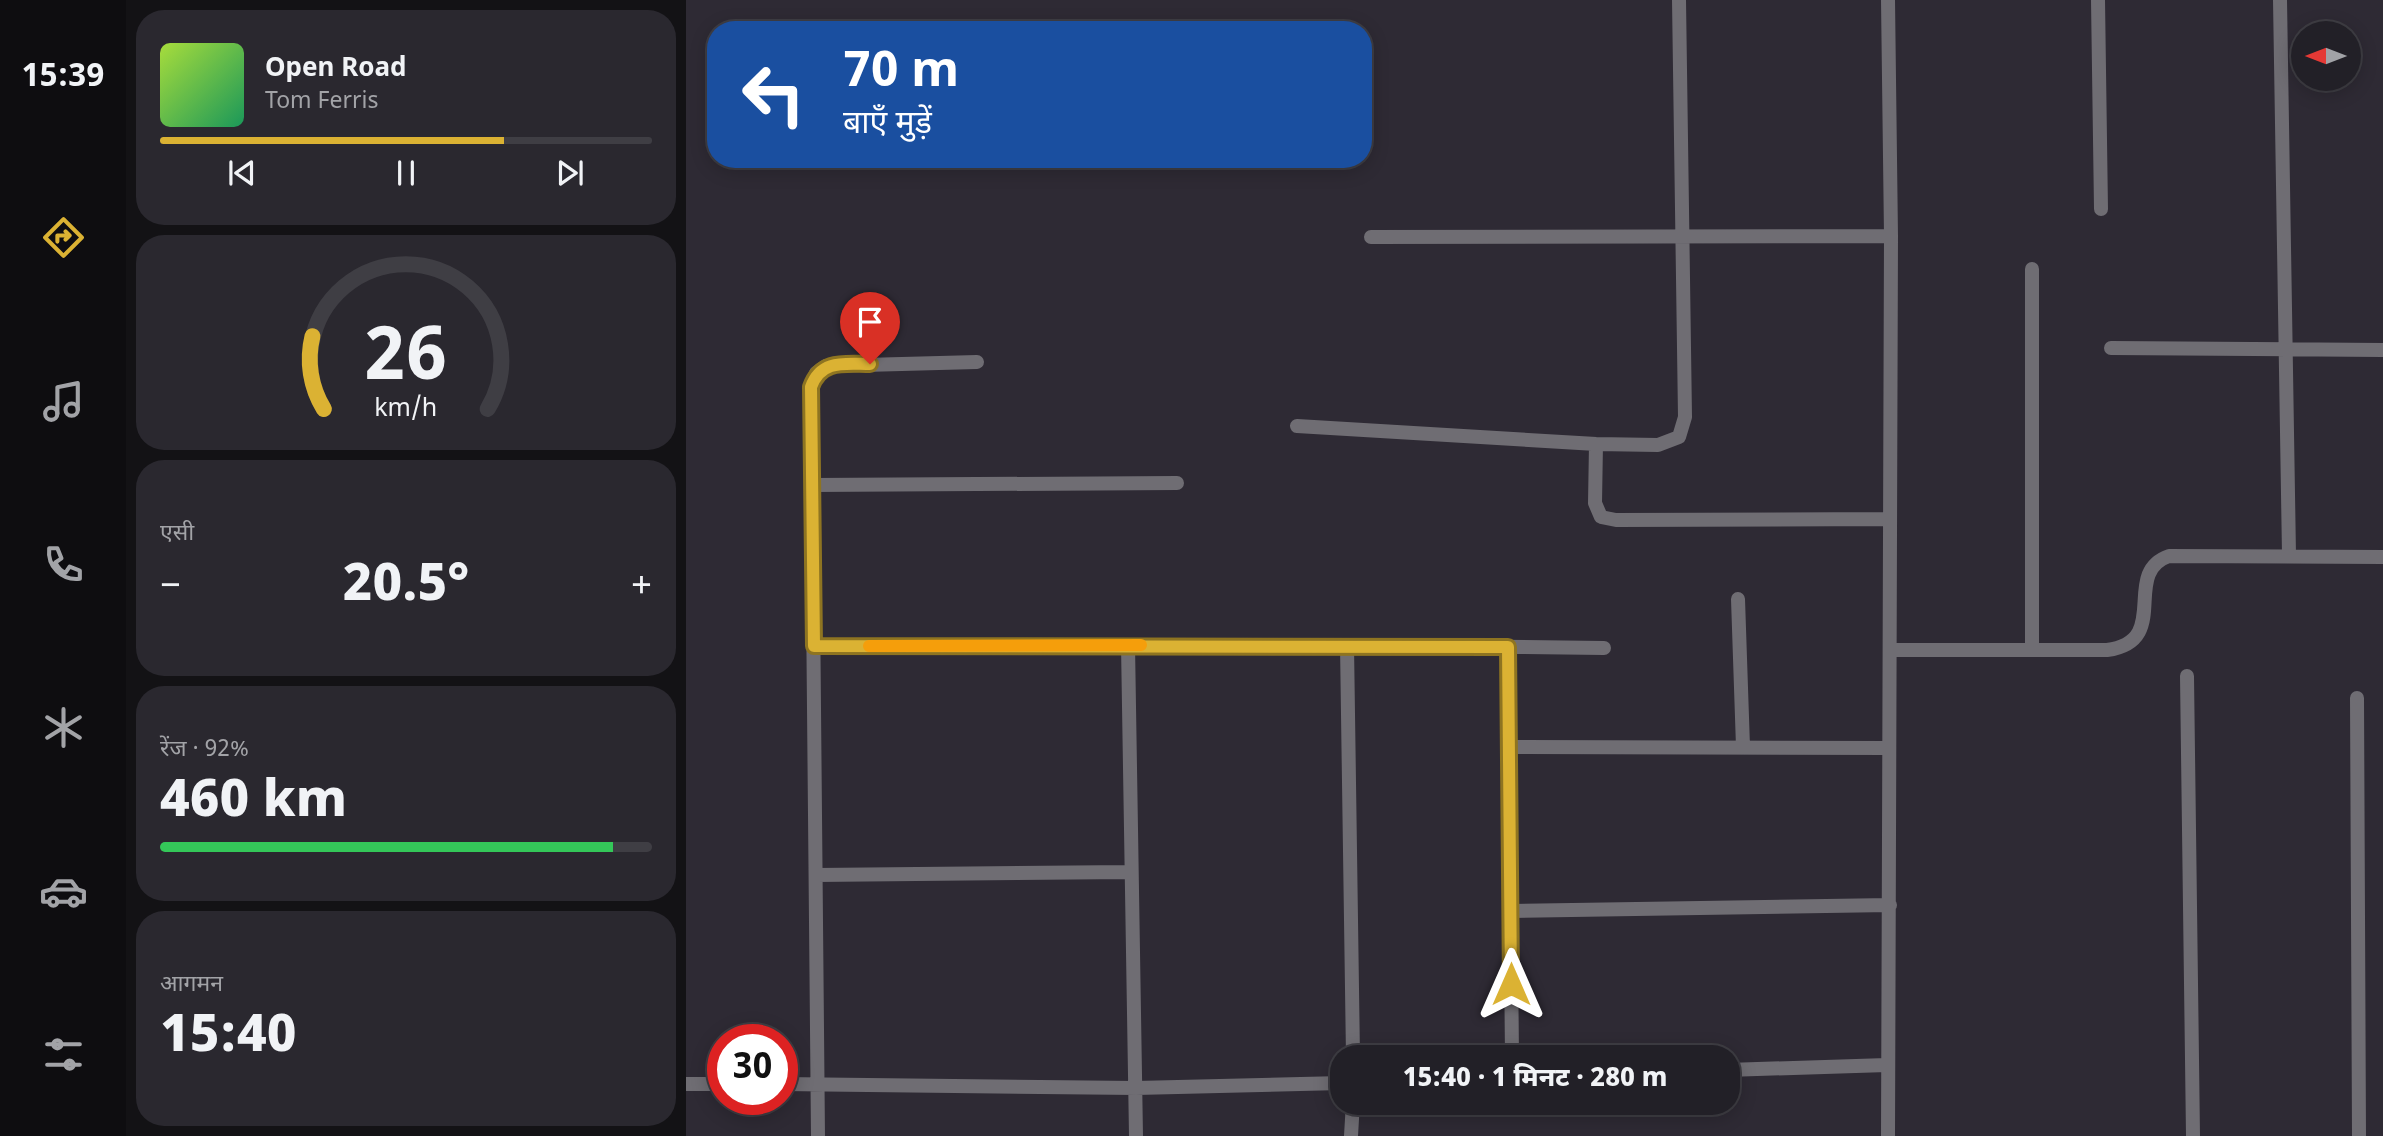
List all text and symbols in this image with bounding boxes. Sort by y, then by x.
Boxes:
north arrow [2291,21,2361,91]
map controls [2291,21,2361,91]
text: 70 m [843,42,959,106]
icon: left [728,49,819,140]
text: Open Road [265,53,407,87]
text: 15:39 [21,57,105,99]
text: Tom Ferris [265,87,378,117]
text: बाएँ मुड़ें [843,104,932,146]
icon: previous [223,154,261,192]
icon: pause [387,154,425,192]
icon: next [551,154,589,192]
icon: directions [39,213,88,262]
pin [840,292,900,364]
icon: arrive [851,303,889,341]
text: 26 [365,314,447,409]
icon: music [39,377,88,426]
text: km/h [375,394,437,426]
text: एसी [160,519,194,549]
icon: phone [39,540,88,589]
text: 20.5° [343,553,469,621]
text: − [160,563,181,613]
text: + [631,563,652,613]
icon: climate [39,703,88,752]
text: रेंज · 92% [160,735,249,765]
text: 460 km [160,769,347,837]
icon: car [39,867,88,916]
position arrow [1474,947,1548,1021]
text: आगमन [160,970,223,1000]
text: 15:40 [160,1004,297,1072]
speed limit sign: 30 [707,1024,798,1115]
icon: filters [39,1030,88,1079]
text: 15:40 · 1 मिनट · 280 m [1403,1063,1667,1097]

